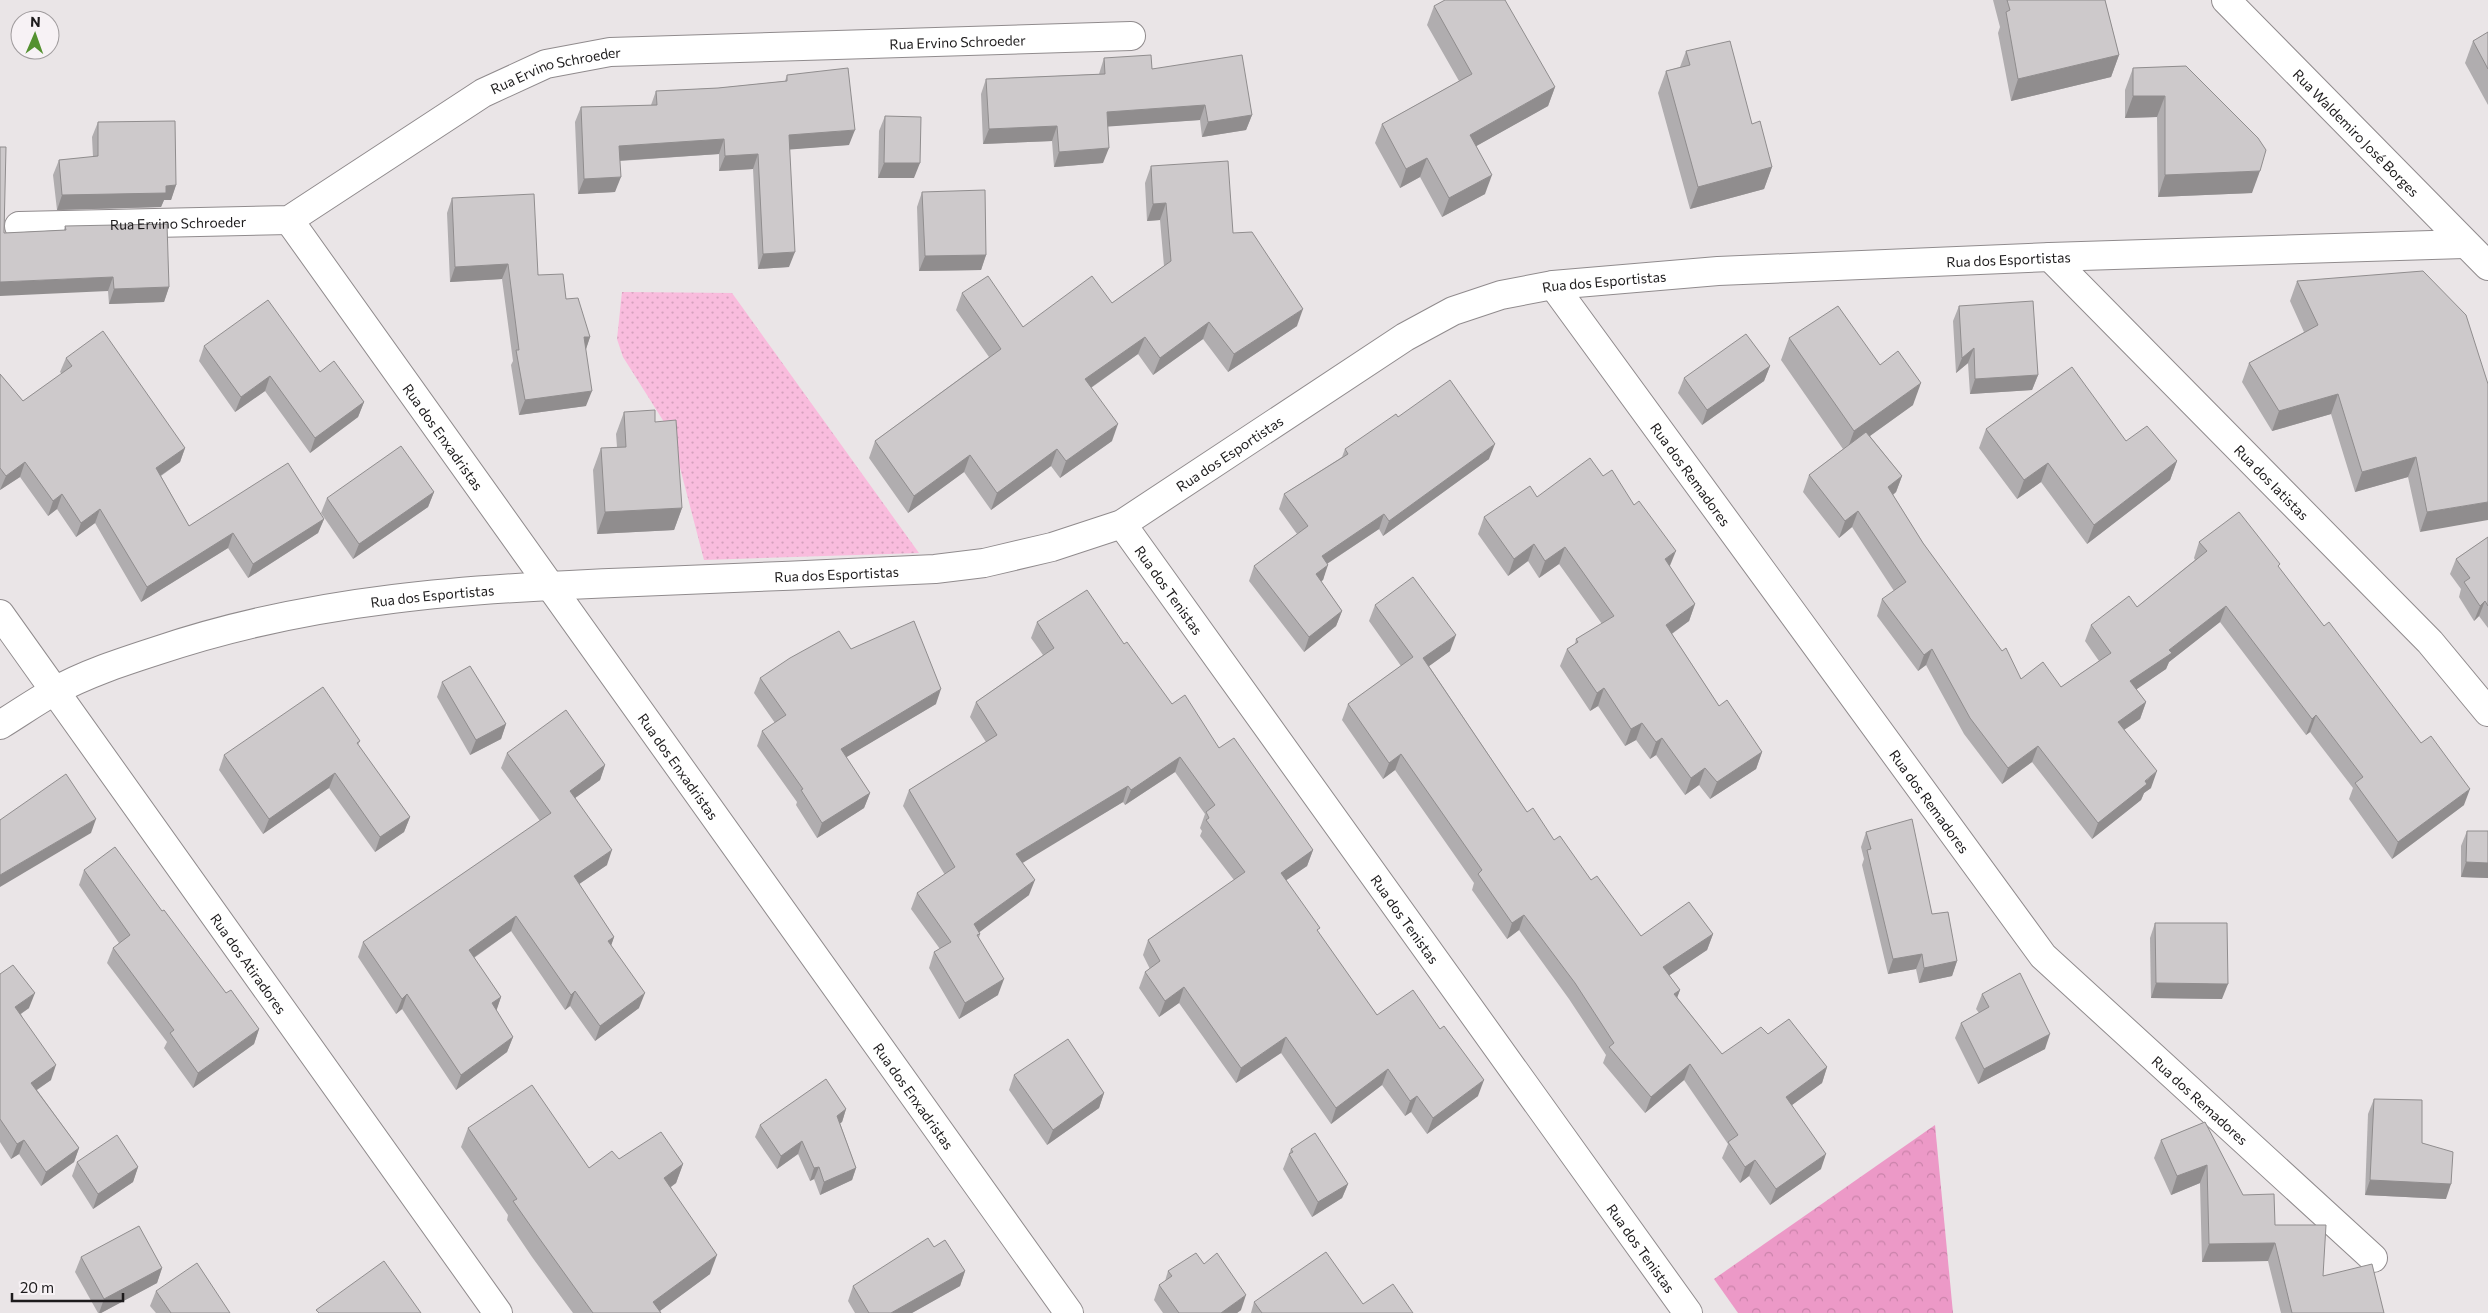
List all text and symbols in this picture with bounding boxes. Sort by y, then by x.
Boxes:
north arrow [10,10,60,60]
text: N [30,13,41,30]
street label: Rua Ervino Schroeder [889,31,1026,52]
street label: Rua Ervino Schroeder [488,43,621,97]
street label: Rua Waldemiro José Borges [2290,65,2423,200]
street label: Rua Ervino Schroeder [110,212,247,232]
street label: Rua dos Esportistas [1946,248,2071,270]
street label: Rua dos Esportistas [1541,267,1667,295]
street label: Rua dos Enxadristas [400,380,487,493]
street label: Rua dos Esportistas [1173,412,1286,495]
street label: Rua dos Remadores [1648,419,1734,529]
street label: Rua dos Iatistas [2231,441,2313,523]
street label: Rua dos Tenistas [1132,542,1207,638]
street label: Rua dos Esportistas [774,562,899,585]
street label: Rua dos Esportistas [369,581,495,610]
street label: Rua dos Enxadristas [635,710,723,823]
street label: Rua dos Remadores [1886,746,1973,856]
street label: Rua dos Tenistas [1368,871,1443,967]
street label: Rua dos Atiradores [207,910,290,1017]
street label: Rua dos Enxadristas [870,1039,958,1152]
street label: Rua dos Remadores [2149,1052,2252,1148]
street label: Rua dos Tenistas [1604,1200,1679,1296]
scale bar [12,1270,124,1302]
text: 20 m [20,1278,54,1296]

